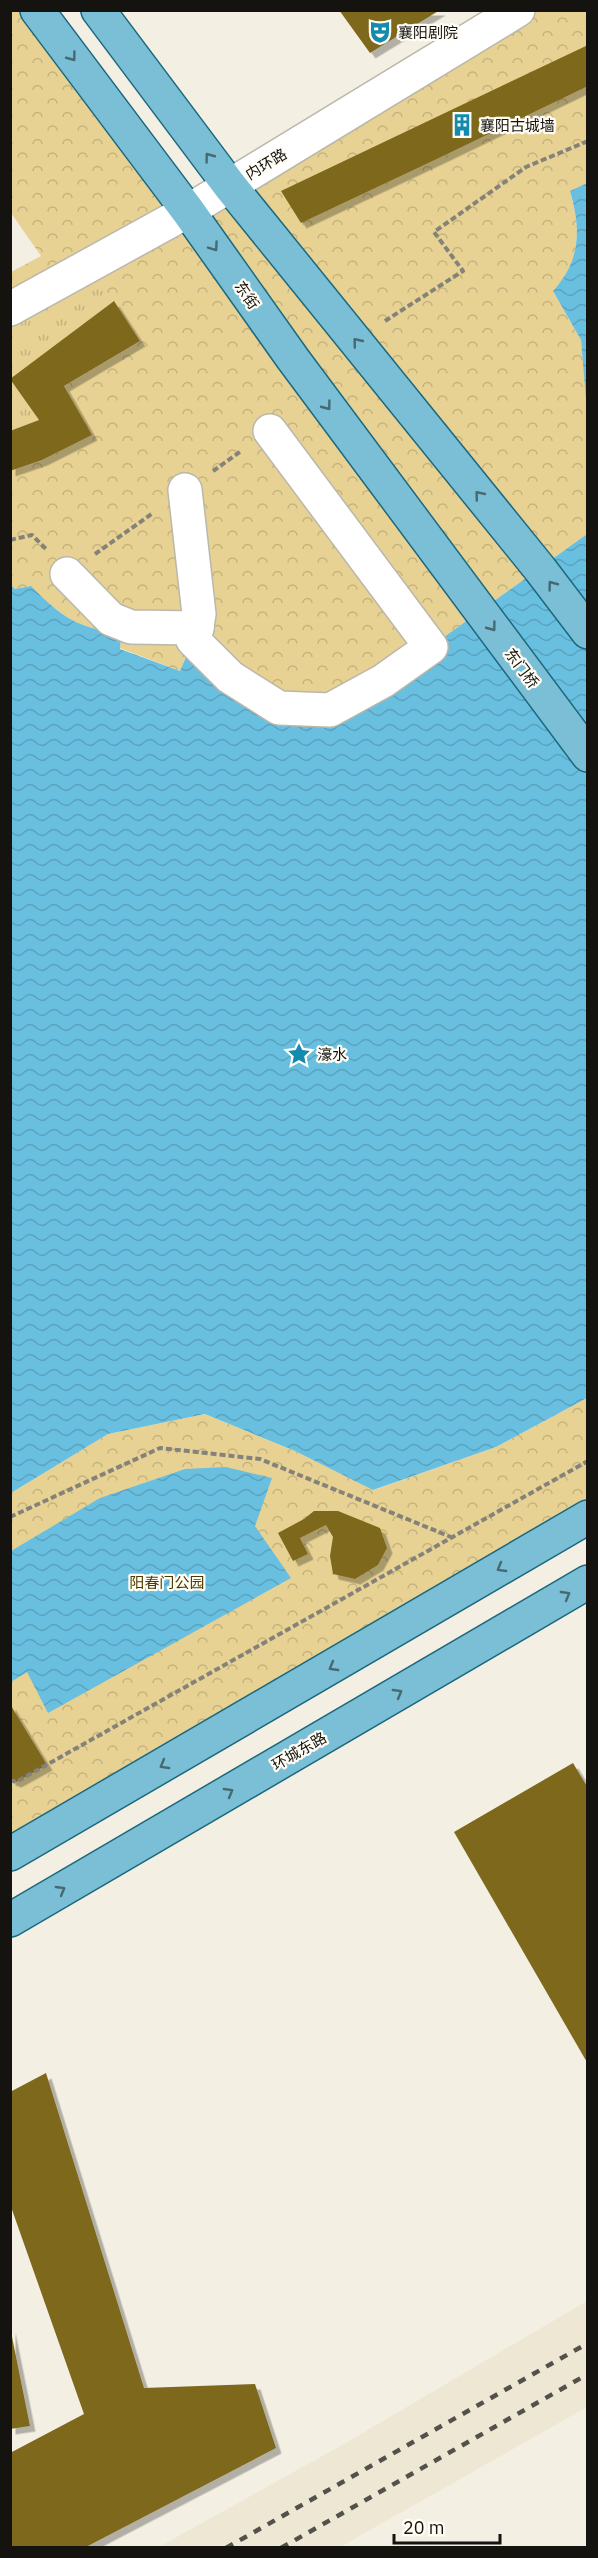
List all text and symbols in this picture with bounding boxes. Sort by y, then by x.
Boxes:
theatre icon: 襄阳剧院 [367,19,393,45]
place label: 襄阳剧院 [398,23,458,42]
one-way arrow [65,51,76,62]
building icon: 襄阳古城墙 [449,112,475,138]
place label: 襄阳古城墙 [480,116,555,135]
street label: 内环路 [242,144,290,184]
one-way arrow [205,153,216,164]
one-way arrow [206,241,217,252]
street label: 东街 [231,277,263,313]
one-way arrow [354,338,365,349]
one-way arrow [320,399,331,410]
one-way arrow [475,491,486,502]
one-way arrow [549,581,560,592]
one-way arrow [485,620,496,631]
street label: 东门桥 [501,644,543,692]
place icon: 濠水 [286,1041,312,1067]
place label: 濠水 [317,1045,347,1064]
one-way arrow [497,1561,507,1572]
park label: 阳春门公园 [129,1573,205,1592]
one-way arrow [560,1591,570,1602]
one-way arrow [329,1659,339,1671]
one-way arrow [392,1689,402,1701]
street label: 环城东路 [268,1728,330,1774]
one-way arrow [160,1758,170,1769]
one-way arrow [223,1788,233,1799]
one-way arrow [55,1886,65,1898]
scale bar [394,2507,500,2545]
text: 20 m [403,2516,445,2539]

